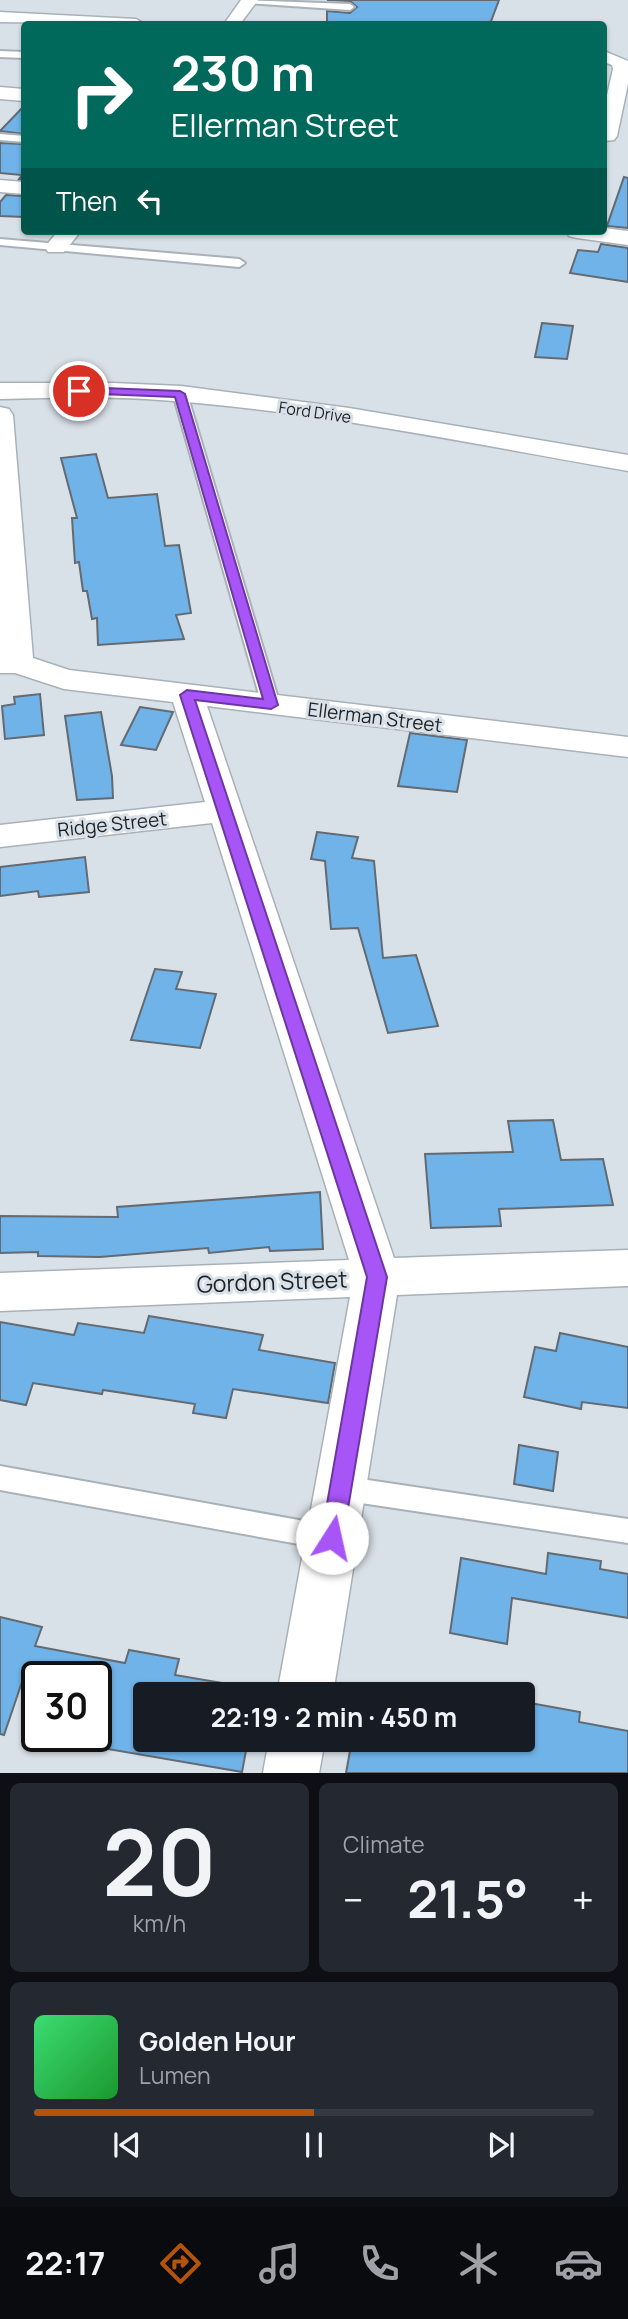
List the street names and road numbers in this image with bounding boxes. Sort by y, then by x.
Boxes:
street label: Ford Drive [277,396,353,428]
street label: Ellerman Street [306,696,444,738]
street label: Ridge Street [56,805,168,843]
street label: Gordon Street [196,1262,348,1300]

